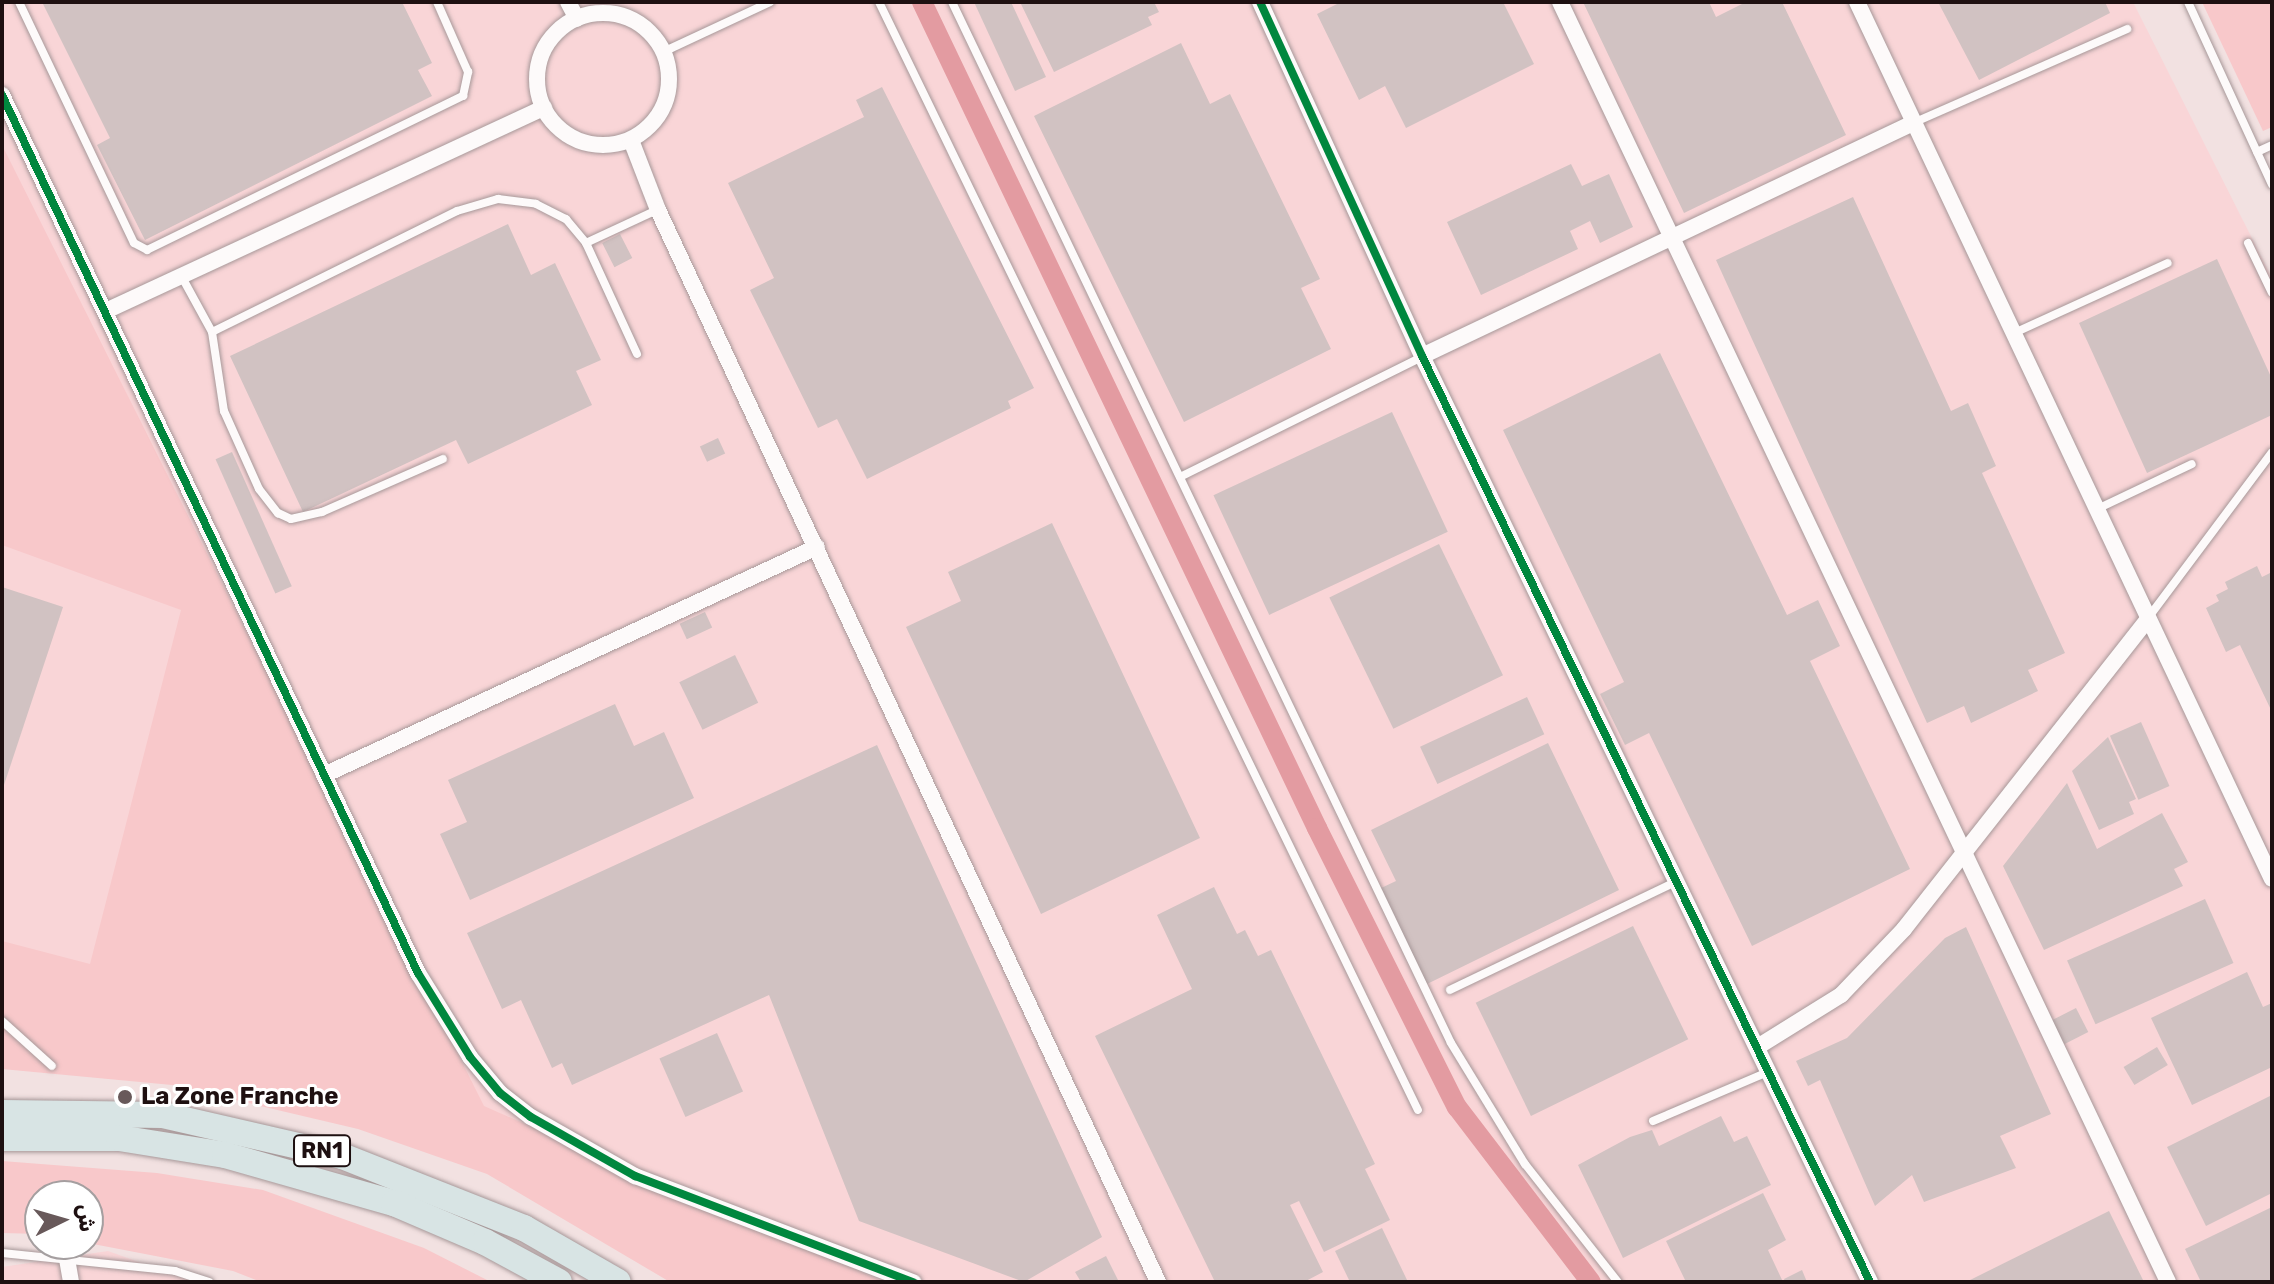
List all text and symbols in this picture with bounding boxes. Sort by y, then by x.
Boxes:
place label: La Zone Franche [141,1083,338,1111]
marker: La Zone Franche [116,1088,134,1106]
road number: RN1 [292,1133,352,1169]
north arrow [24,1180,104,1260]
text: ش [72,1203,101,1233]

